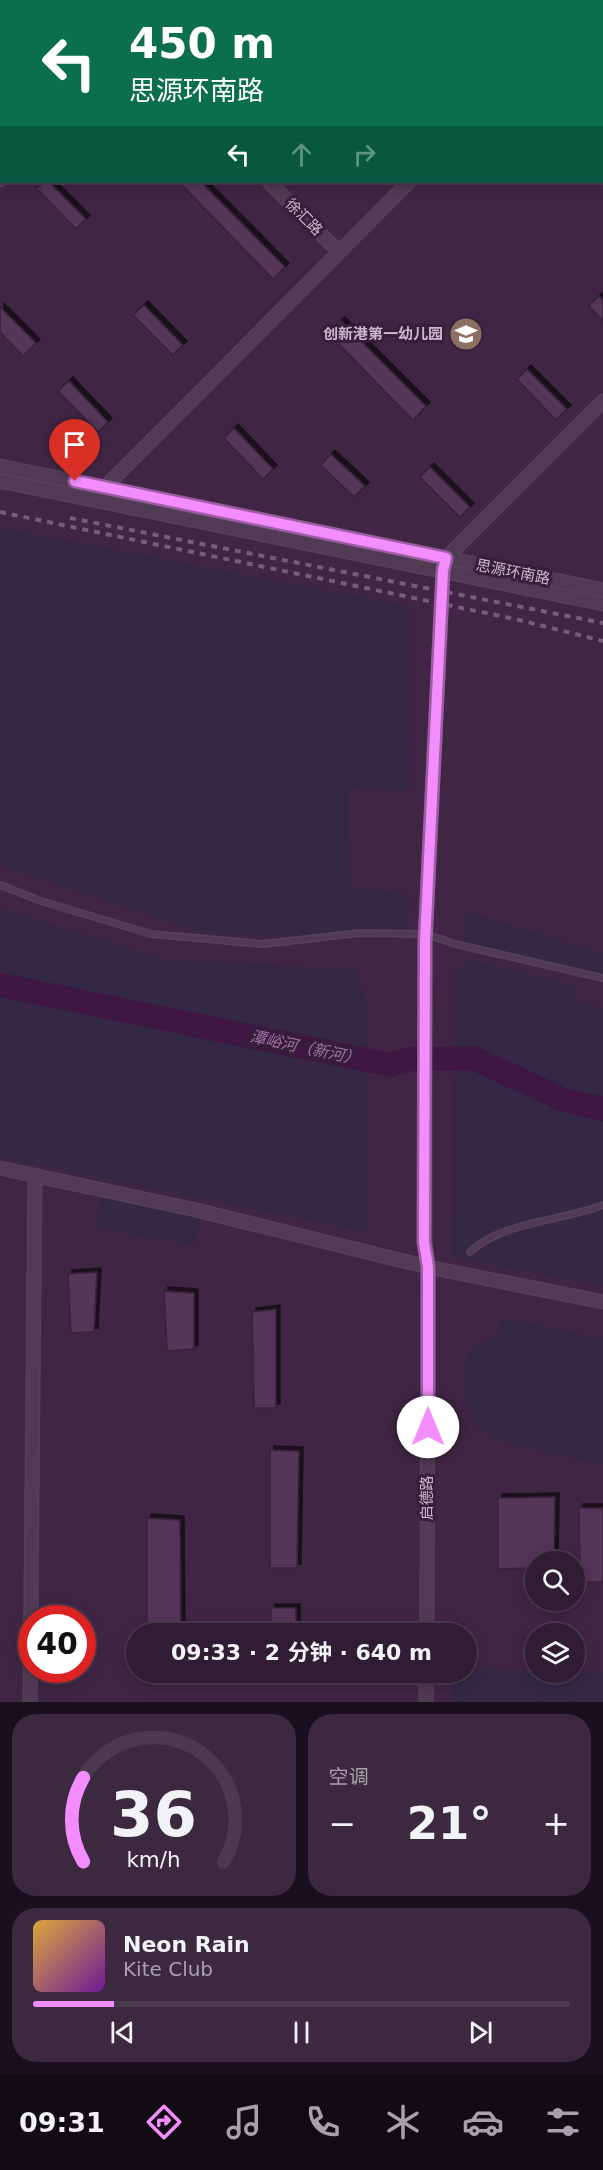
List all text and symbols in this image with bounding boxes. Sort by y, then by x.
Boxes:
text: 450 m [129,19,275,68]
icon: left [30,24,108,102]
text: 思源环南路 [129,75,264,106]
icon: left [222,138,255,171]
icon: ahead [285,138,318,171]
icon: right [348,138,381,171]
street label: 徐汇路 [282,195,326,239]
school or university icon: 创新港第一幼儿园 [448,316,484,352]
place label: 创新港第一幼儿园 [323,325,443,343]
pin [49,419,100,481]
icon: arrive [58,428,91,461]
street label: 思源环南路 [474,556,552,588]
water label: 潭峪河（新河） [248,1027,362,1068]
position arrow [396,1395,460,1459]
street label: 启德路 [418,1475,436,1521]
map controls [525,1551,585,1683]
button: search [525,1551,585,1611]
speed limit sign: 40 [18,1605,96,1683]
button: layers [525,1623,585,1683]
text: 09:33 · 2 分钟 · 640 m [171,1640,432,1665]
text: 空调 [329,1765,369,1789]
text: 36 [110,1778,197,1851]
text: 21° [407,1797,492,1850]
text: − [329,1804,356,1843]
text: + [542,1804,570,1843]
text: km/h [127,1847,181,1872]
text: Neon Rain [123,1932,250,1957]
text: Kite Club [123,1957,213,1981]
icon: previous [106,2016,139,2049]
icon: pause [285,2016,318,2049]
icon: next [464,2016,497,2049]
icon: directions [143,2101,185,2143]
icon: music [223,2101,265,2143]
icon: phone [302,2101,344,2143]
icon: climate [382,2101,424,2143]
icon: car [462,2101,504,2143]
icon: filters [542,2101,584,2143]
text: 09:31 [19,2107,105,2138]

